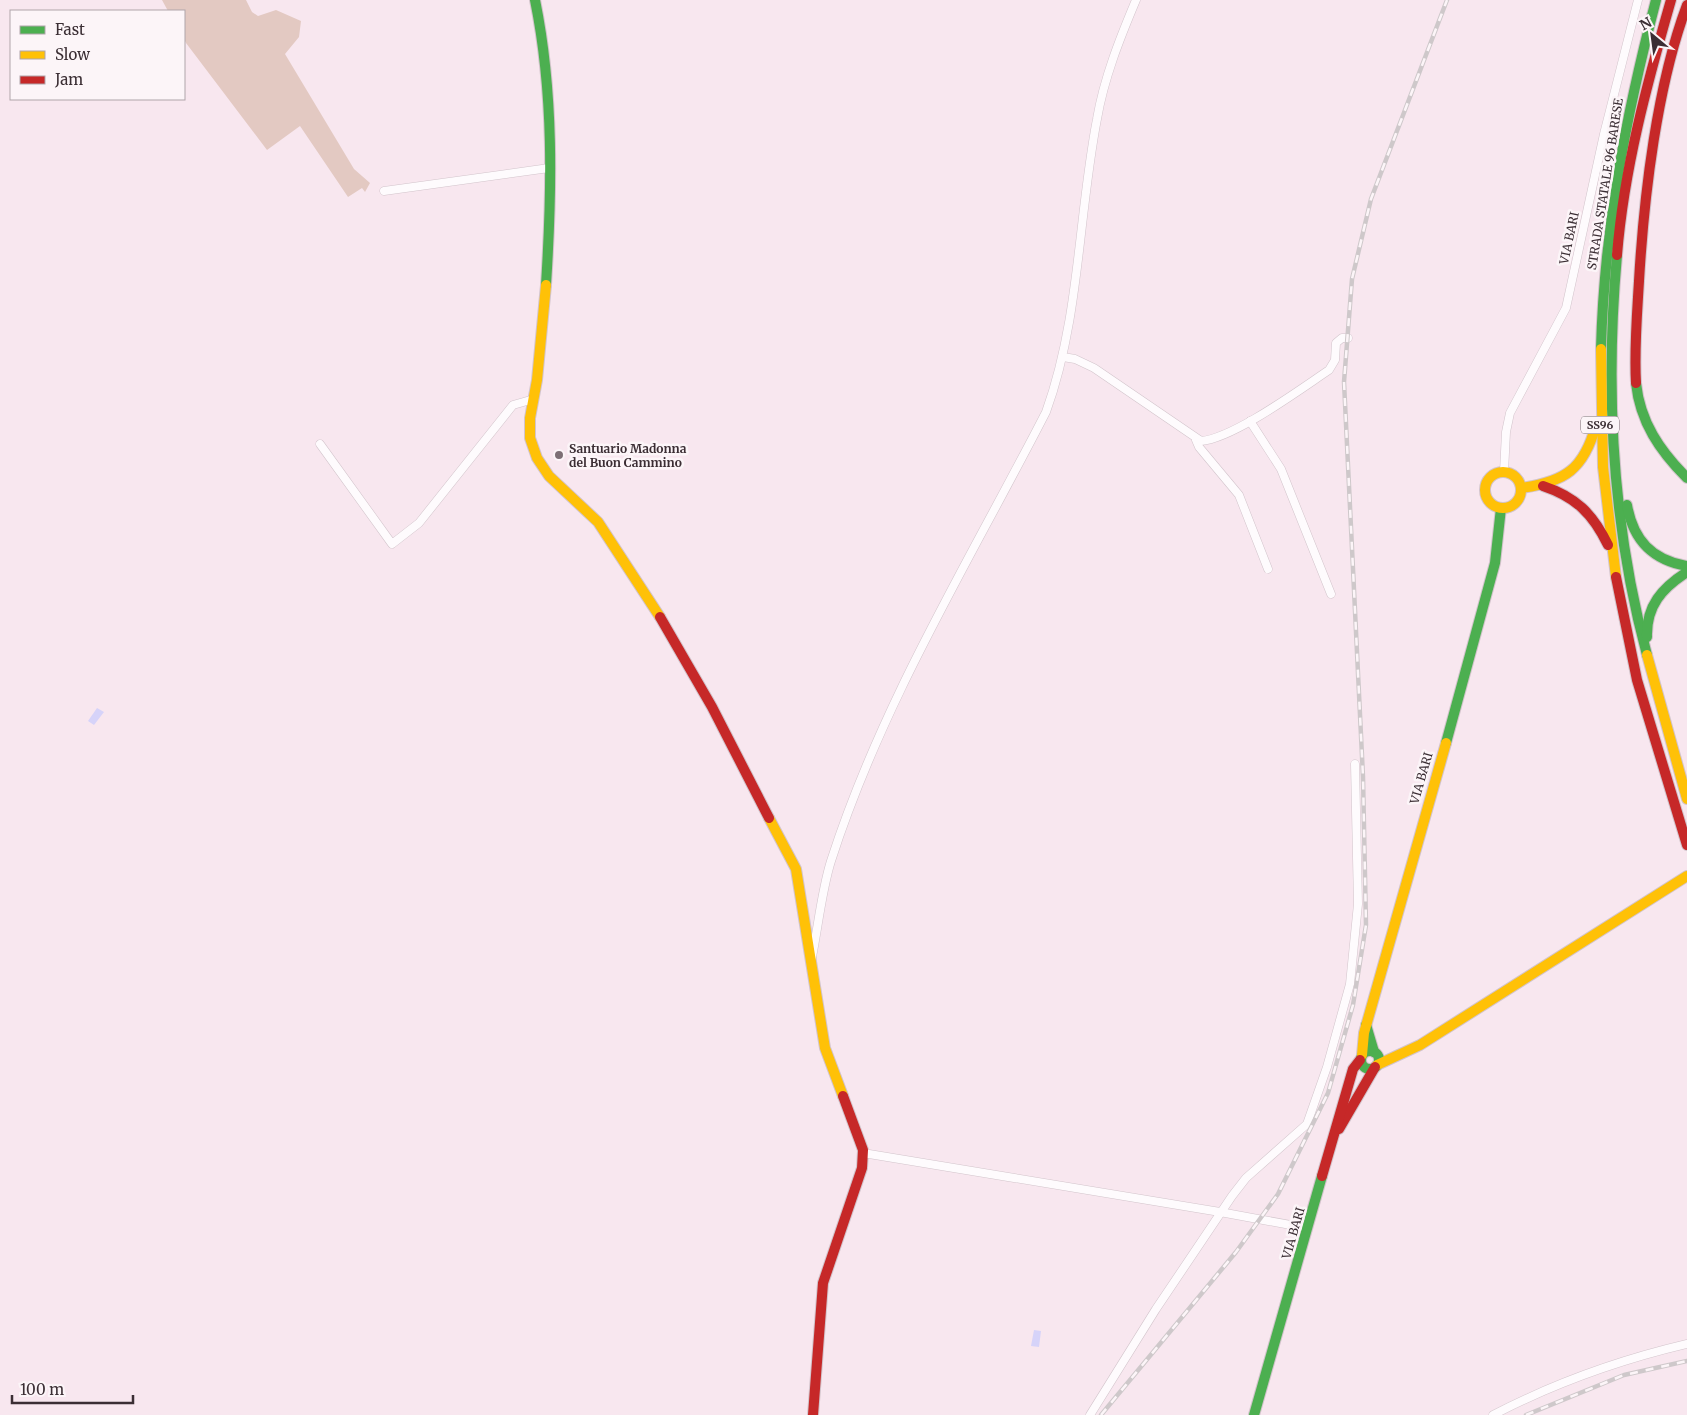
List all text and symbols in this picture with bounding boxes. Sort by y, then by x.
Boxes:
legend [10,10,185,100]
north arrow [1627,10,1677,60]
text: N [1636,13,1655,34]
text: Fast [55,20,85,39]
text: Slow [55,45,90,64]
text: Jam [54,70,83,89]
street label: STRADA STATALE 96 BARESE [1584,97,1626,271]
street label: VIA BARI [1556,210,1582,267]
road number: SS96 [1581,416,1619,434]
place label: Santuario Madonna del Buon Cammino [569,441,687,470]
marker: Santuario Madonna del Buon Cammino [553,449,565,461]
street label: VIA BARI [1406,750,1436,807]
street label: VIA BARI [1278,1205,1308,1262]
scale bar [12,1372,134,1404]
text: 100 m [20,1380,64,1399]

